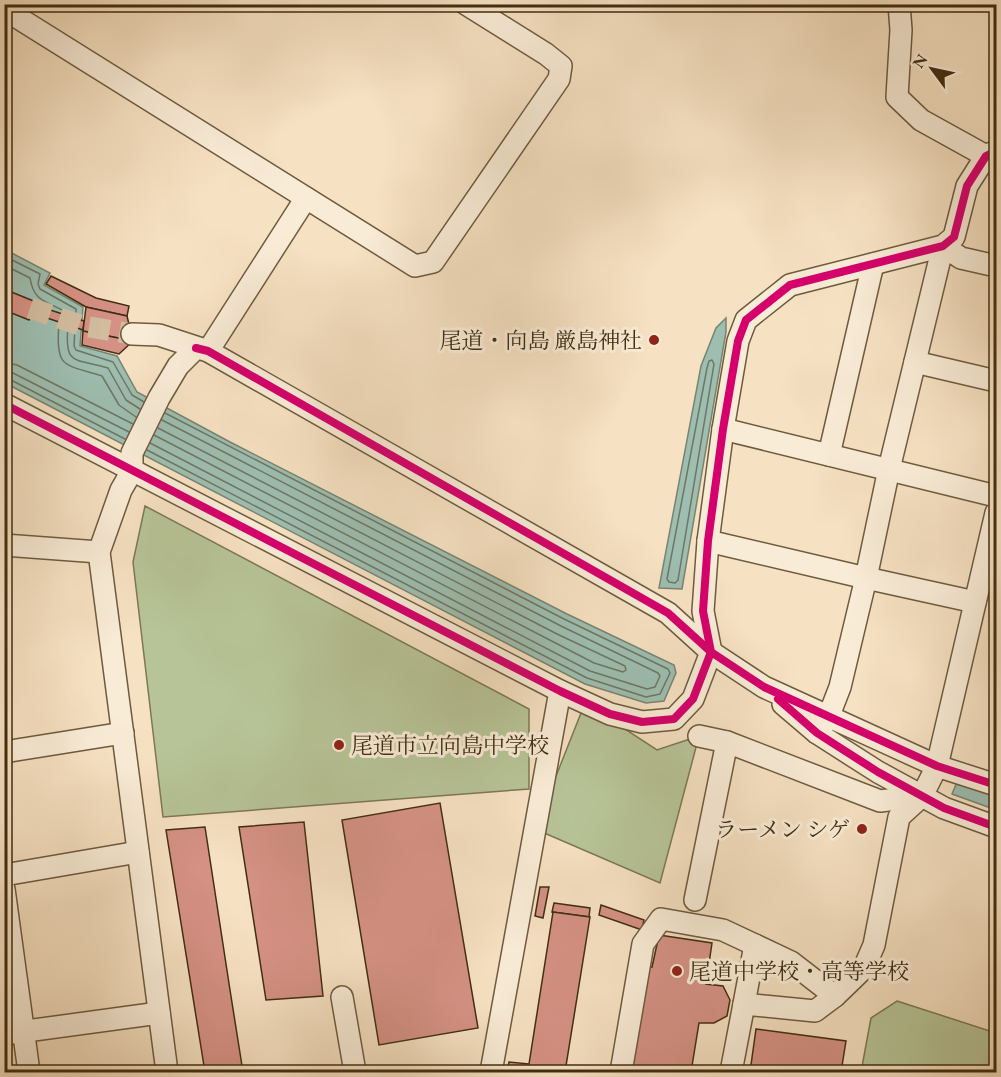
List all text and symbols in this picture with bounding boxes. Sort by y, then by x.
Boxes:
north arrow [902,39,962,99]
text: N [908,50,932,72]
place label: 尾道・向島 厳島神社 [440,326,642,355]
marker: 尾道・向島 厳島神社 [647,333,661,347]
place label: 尾道市立向島中学校 [351,731,549,760]
marker: 尾道市立向島中学校 [332,738,346,752]
place label: ラーメン シゲ [715,815,850,844]
marker: ラーメン シゲ [855,822,869,836]
place label: 尾道中学校・高等学校 [689,957,909,986]
marker: 尾道中学校・高等学校 [670,964,684,978]

